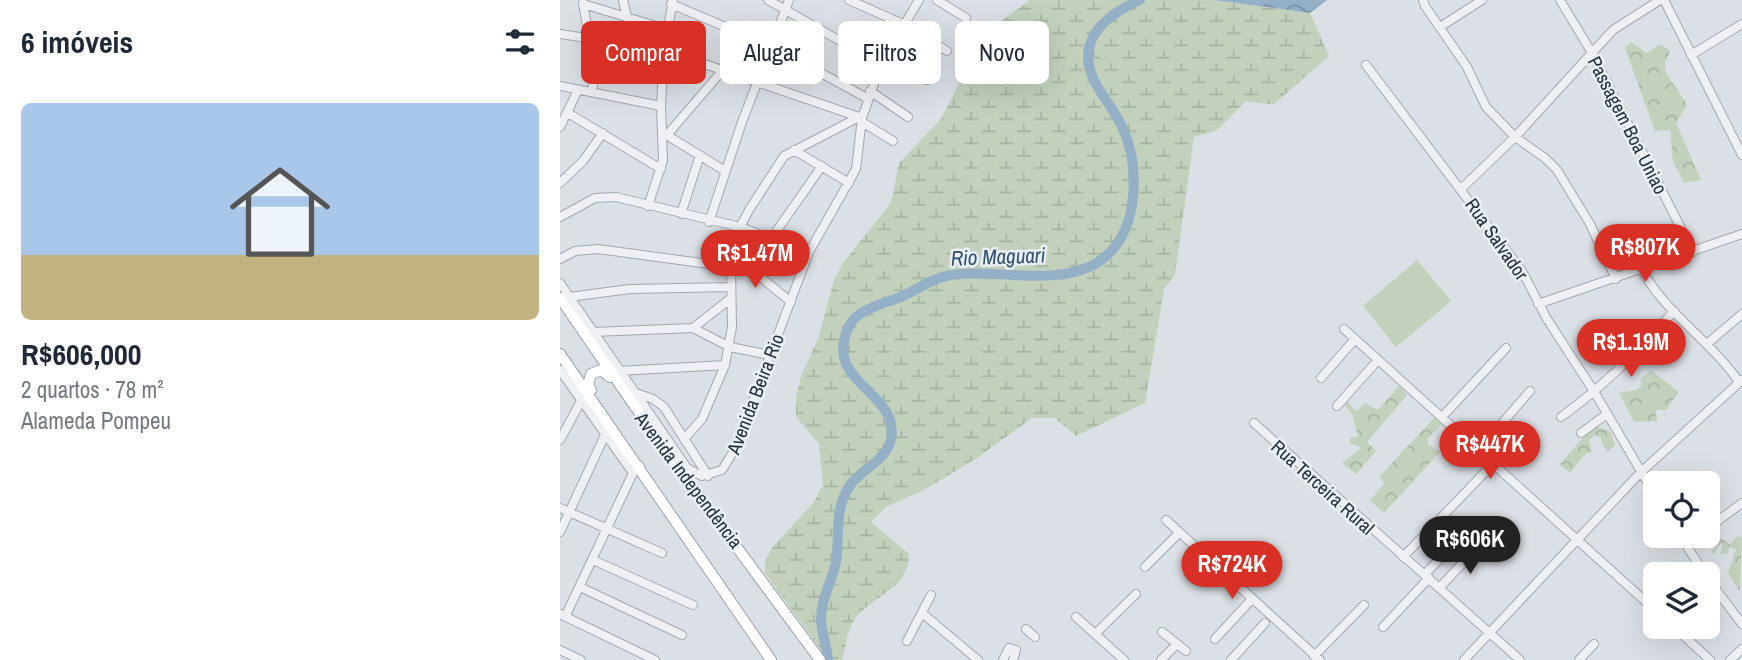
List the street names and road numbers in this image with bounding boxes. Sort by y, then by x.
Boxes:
street label: Passagem Boa Uniao [1582,52,1674,198]
street label: Rua Salvador [1459,193,1535,286]
street label: Avenida Beira Rio [720,330,790,459]
street label: Avenida Independência [629,406,749,554]
street label: Rua Terceira Rural [1266,434,1380,540]

